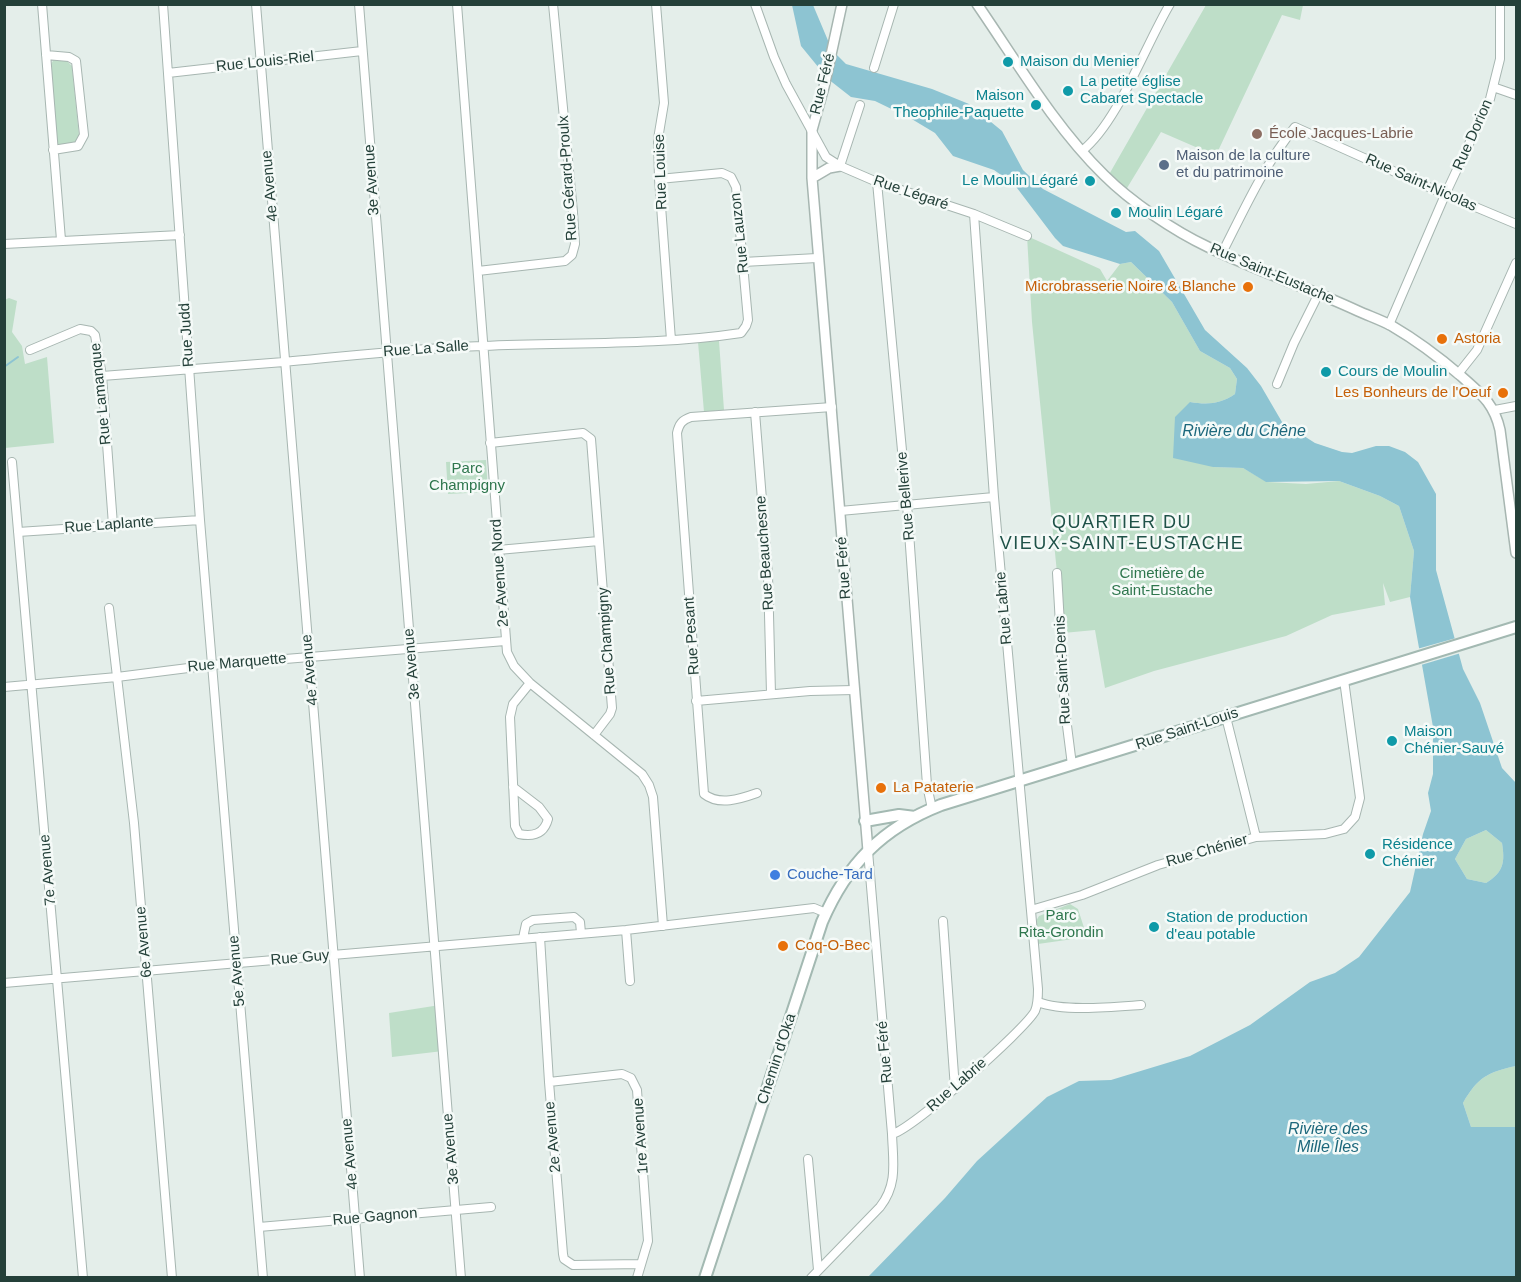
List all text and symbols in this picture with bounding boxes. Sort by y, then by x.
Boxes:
street label: Rue Louis-Riel [215,48,315,76]
street label: Rue Féré [807,51,839,117]
place label: Maison du Menier [1020,53,1139,71]
marker: Maison du Menier [1001,55,1015,69]
place label: La petite église Cabaret Spectacle [1080,73,1203,108]
marker: La petite église Cabaret Spectacle [1061,84,1075,98]
place label: Maison Theophile-Paquette [893,87,1024,122]
street label: Rue Dorion [1449,97,1497,173]
marker: Maison Theophile-Paquette [1029,98,1043,112]
street label: Rue Gérard-Proulx [555,115,581,241]
place label: École Jacques-Labrie [1269,125,1413,143]
marker: École Jacques-Labrie [1250,127,1264,141]
street label: Rue Louise [651,134,671,210]
street label: 3e Avenue [361,144,383,216]
place label: Maison de la culture et du patrimoine [1176,147,1310,182]
street label: 4e Avenue [258,150,282,222]
street label: Rue Saint-Nicolas [1363,150,1479,216]
marker: Maison de la culture et du patrimoine [1157,158,1171,172]
street label: Rue Légaré [871,172,951,214]
place label: Le Moulin Légaré [962,172,1078,190]
marker: Le Moulin Légaré [1083,174,1097,188]
street label: Rue Lauzon [727,192,753,274]
place label: Moulin Légaré [1128,204,1223,222]
marker: Moulin Légaré [1109,206,1123,220]
street label: Rue Saint-Eustache [1207,240,1337,308]
place label: Microbrasserie Noire & Blanche [1025,278,1236,296]
marker: Microbrasserie Noire & Blanche [1241,280,1255,294]
street label: Rue Judd [176,302,198,368]
place label: Astoria [1454,330,1501,348]
marker: Astoria [1435,332,1449,346]
street label: Rue La Salle [383,337,469,361]
street label: Rue Lamanque [87,342,115,446]
place label: Cours de Moulin [1338,363,1447,381]
marker: Cours de Moulin [1319,365,1333,379]
place label: Les Bonheurs de l'Oeuf [1335,384,1491,402]
marker: Les Bonheurs de l'Oeuf [1496,386,1510,400]
water label: Rivière du Chêne [1182,422,1306,442]
street label: Rue Bellerive [893,451,919,541]
park label: Parc Champigny [429,460,505,495]
street label: Rue Beauchesne [752,495,778,611]
district label: QUARTIER DU VIEUX-SAINT-EUSTACHE [1000,512,1244,554]
street label: Rue Laplante [64,513,154,537]
street label: 2e Avenue Nord [487,518,513,628]
street label: Rue Féré [833,536,855,600]
park label: Cimetière de Saint-Eustache [1111,565,1213,600]
street label: Rue Labrie [992,571,1016,645]
street label: Rue Champigny [594,587,620,695]
street label: Rue Pesant [680,596,704,676]
street label: Rue Saint-Denis [1051,615,1075,725]
street label: 3e Avenue [400,628,424,700]
street label: 4e Avenue [298,634,322,706]
street label: Rue Marquette [187,650,287,676]
street label: Rue Saint-Louis [1133,704,1241,754]
place label: Maison Chénier-Sauvé [1404,723,1504,758]
marker: Maison Chénier-Sauvé [1385,734,1399,748]
place label: La Pataterie [893,779,974,797]
marker: La Pataterie [874,781,888,795]
street label: Rue Chénier [1164,831,1250,871]
street label: 7e Avenue [36,834,60,906]
place label: Résidence Chénier [1382,836,1453,871]
marker: Résidence Chénier [1363,847,1377,861]
place label: Couche-Tard [787,866,873,884]
marker: Couche-Tard [768,868,782,882]
street label: 6e Avenue [132,906,156,978]
park label: Parc Rita-Grondin [1018,907,1104,942]
place label: Station de production d'eau potable [1166,909,1308,944]
marker: Station de production d'eau potable [1147,920,1161,934]
street label: 5e Avenue [225,935,249,1007]
place label: Coq-O-Bec [795,937,870,955]
marker: Coq-O-Bec [776,939,790,953]
street label: Rue Guy [270,946,330,970]
street label: Chemin d'Oka [754,1011,800,1107]
street label: Rue Féré [873,1020,897,1084]
street label: Rue Labrie [923,1054,991,1116]
street label: 1re Avenue [629,1097,653,1175]
street label: 2e Avenue [541,1101,565,1173]
street label: 3e Avenue [439,1113,463,1185]
street label: 4e Avenue [338,1118,362,1190]
water label: Rivière des Mille Îles [1288,1120,1368,1158]
street label: Rue Gagnon [332,1204,418,1230]

